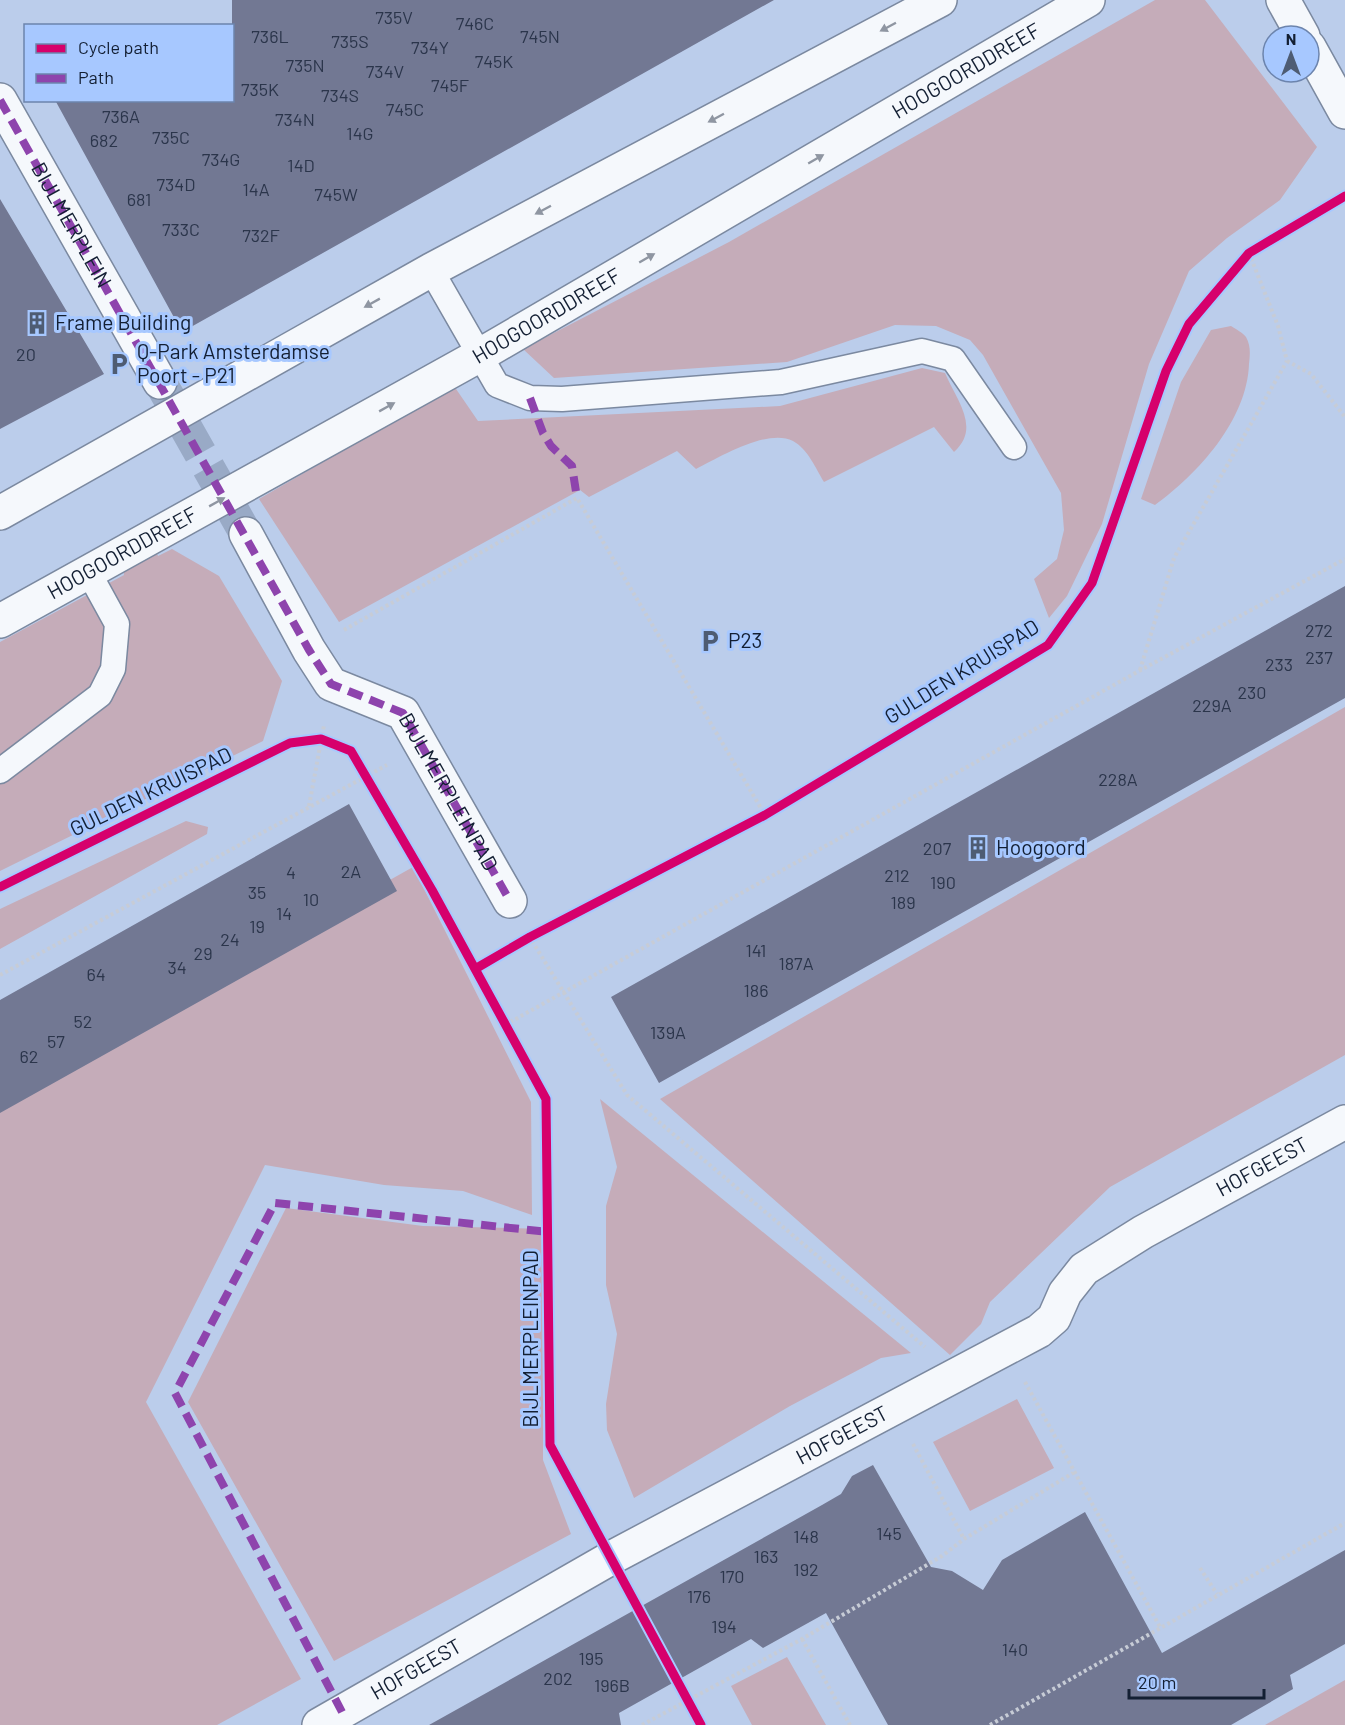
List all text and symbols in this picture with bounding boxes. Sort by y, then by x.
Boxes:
house number: 735V [375,6,413,28]
house number: 746C [456,12,494,34]
street label: HOOGOORDDREEF [887,17,1044,123]
one-way arrow [879,22,896,32]
legend [24,24,234,102]
north arrow [1261,24,1321,84]
house number: 736L [251,25,289,47]
house number: 745N [520,25,560,47]
text: N [1286,29,1296,48]
house number: 735S [331,30,369,52]
text: Cycle path [78,36,159,58]
house number: 734Y [411,36,449,58]
house number: 745K [475,50,513,72]
house number: 735N [285,54,325,76]
house number: 734V [366,60,405,82]
text: Path [78,66,114,88]
house number: 745F [431,74,469,96]
house number: 735K [241,78,279,100]
house number: 734S [321,84,359,106]
house number: 745C [386,98,424,120]
house number: 736A [102,105,140,127]
house number: 734N [275,108,315,130]
one-way arrow [707,114,724,123]
house number: 14G [346,122,374,144]
house number: 735C [152,126,190,148]
house number: 682 [90,129,118,151]
house number: 734G [202,148,240,170]
house number: 14D [287,154,315,176]
one-way arrow [808,154,825,164]
street label: BIJLMERPLEIN [27,157,118,292]
house number: 734D [157,173,195,195]
house number: 14A [242,178,270,200]
house number: 745W [314,183,358,205]
house number: 681 [127,188,151,210]
one-way arrow [535,205,552,215]
house number: 733C [162,218,200,240]
house number: 732F [242,224,280,246]
one-way arrow [639,252,655,263]
street label: HOOGOORDDREEF [467,262,625,368]
one-way arrow [363,298,380,308]
place label: Frame Building [55,309,191,334]
building icon: Frame Building [24,310,50,336]
place label: Q-Park Amsterdamse Poort - P21 [137,338,330,387]
house number: 20 [16,343,36,365]
parking icon: Q-Park Amsterdamse Poort - P21 [106,351,132,377]
one-way arrow [379,402,396,412]
one-way arrow [209,497,226,507]
street label: HOOGOORDDREEF [42,500,201,603]
street label: GULDEN KRUISPAD [879,613,1043,728]
house number: 272 [1305,619,1333,641]
place label: P23 [728,627,762,652]
parking icon: P23 [697,628,723,654]
house number: 237 [1305,646,1333,668]
house number: 233 [1265,653,1293,675]
house number: 230 [1238,681,1266,703]
house number: 229A [1192,694,1232,716]
street label: BIJLMERPLEINPAD [395,708,504,875]
street label: GULDEN KRUISPAD [65,741,235,841]
house number: 228A [1098,768,1138,790]
place label: Hoogoord [996,834,1086,859]
building icon: Hoogoord [965,835,991,861]
house number: 207 [923,837,952,859]
house number: 2A [341,860,361,882]
house number: 4 [286,861,296,883]
house number: 212 [884,864,910,886]
house number: 190 [930,871,956,893]
house number: 35 [248,881,266,903]
house number: 10 [303,888,319,910]
house number: 189 [890,891,916,913]
house number: 14 [276,902,292,924]
house number: 19 [249,915,265,937]
house number: 24 [220,928,240,950]
house number: 141 [746,939,766,961]
house number: 29 [193,942,213,964]
house number: 187A [778,952,814,974]
house number: 34 [167,956,187,978]
house number: 64 [86,963,106,985]
house number: 186 [744,979,768,1001]
house number: 52 [74,1010,92,1032]
house number: 139A [650,1021,686,1043]
house number: 57 [47,1030,65,1052]
house number: 62 [20,1045,38,1067]
street label: HOFGEEST [1211,1131,1312,1201]
street label: BIJLMERPLEINPAD [517,1250,542,1428]
street label: HOFGEEST [791,1399,892,1469]
house number: 145 [876,1522,902,1544]
house number: 148 [793,1525,819,1547]
house number: 163 [754,1545,778,1567]
house number: 192 [793,1558,819,1580]
house number: 170 [720,1565,744,1587]
house number: 176 [687,1585,711,1607]
house number: 194 [711,1615,737,1637]
street label: HOFGEEST [366,1632,465,1704]
house number: 140 [1002,1638,1028,1660]
house number: 195 [579,1647,603,1669]
scale bar [1129,1662,1264,1700]
house number: 202 [543,1667,573,1689]
text: 20 m [1138,1671,1176,1693]
house number: 196B [594,1674,630,1696]

